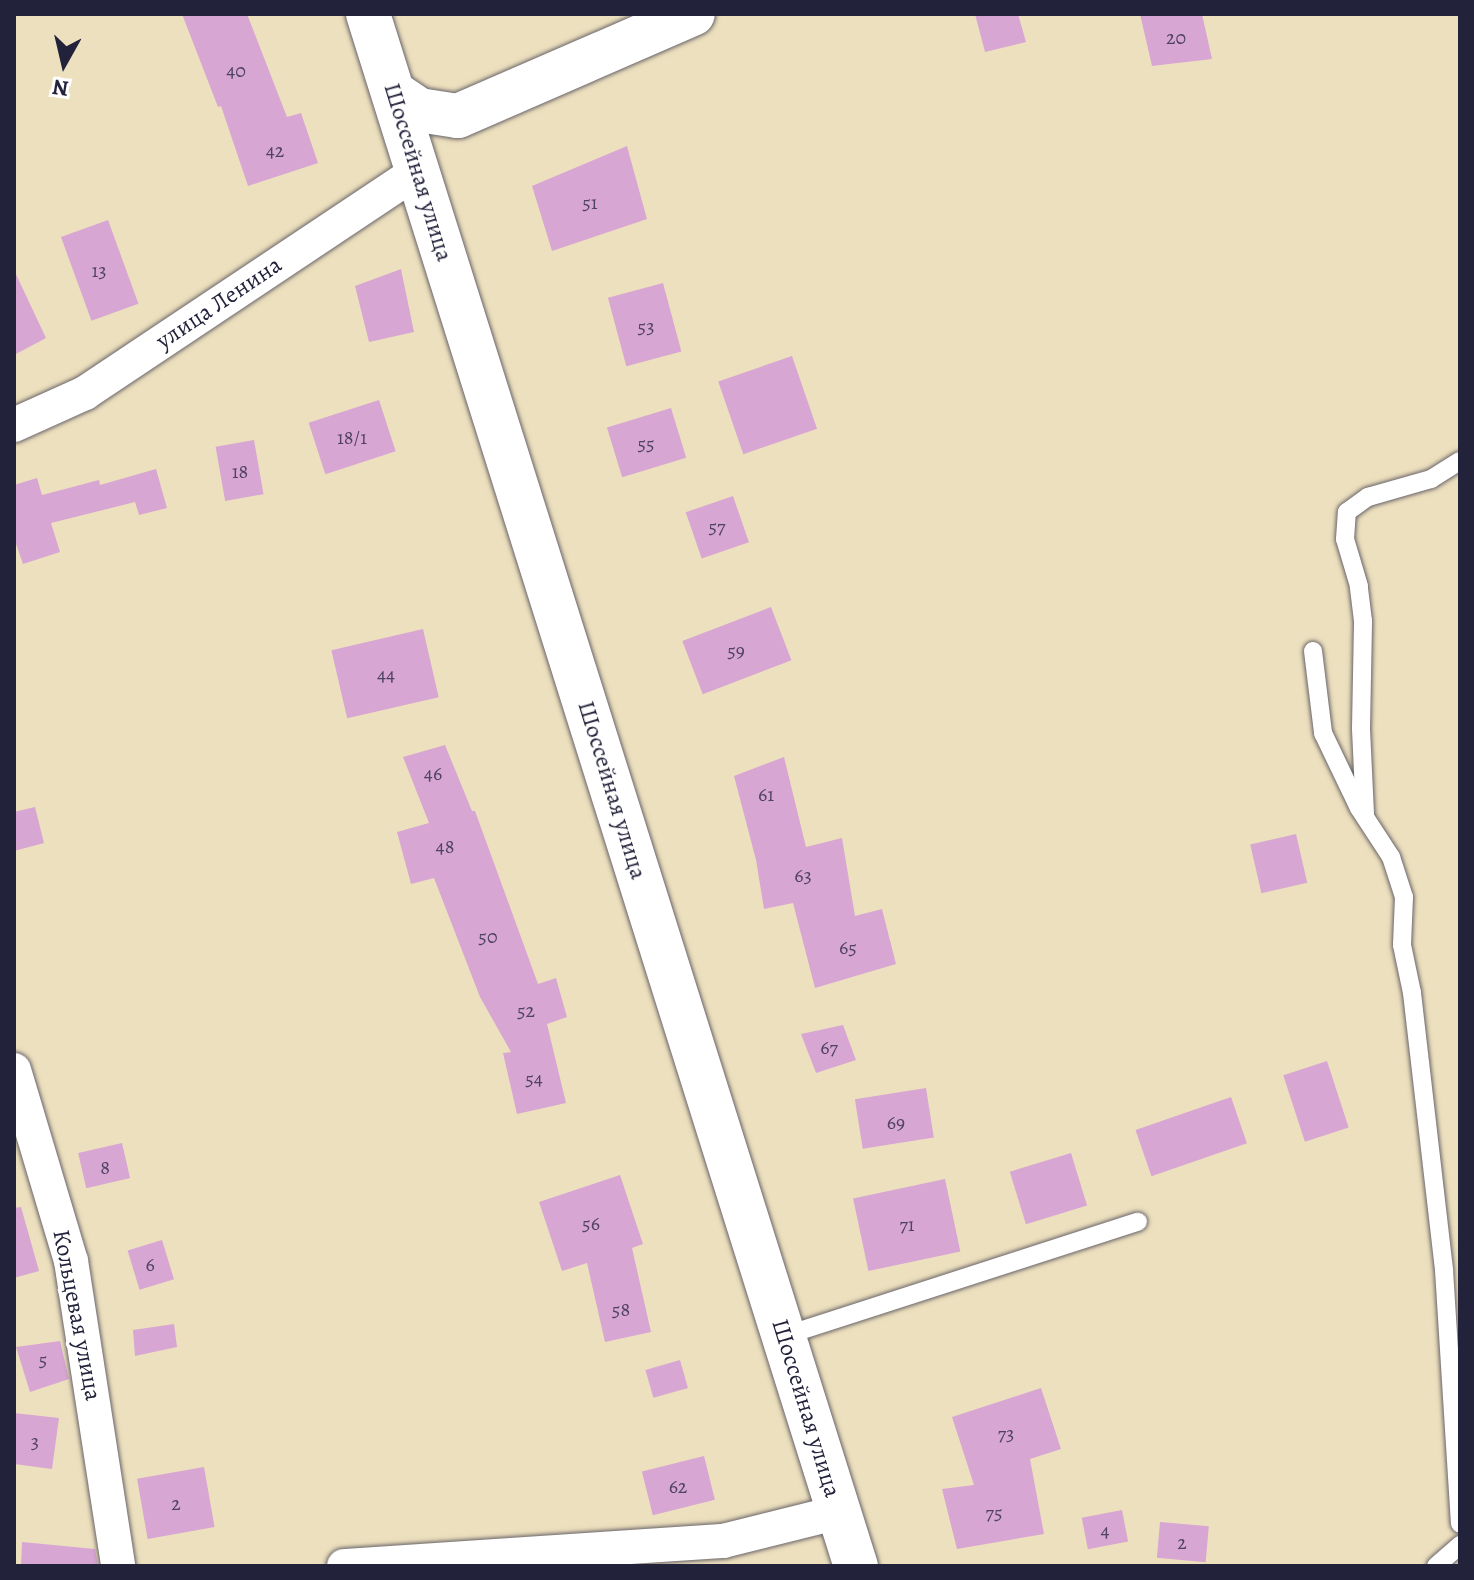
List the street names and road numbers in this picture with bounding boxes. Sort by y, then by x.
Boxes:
street label: Шоссейная улица [377,79,459,265]
street label: улица Ленина [151,250,287,356]
street label: Шоссейная улица [571,697,653,883]
street label: Кольцевая улица [46,1227,108,1403]
street label: Шоссейная улица [765,1315,847,1501]

